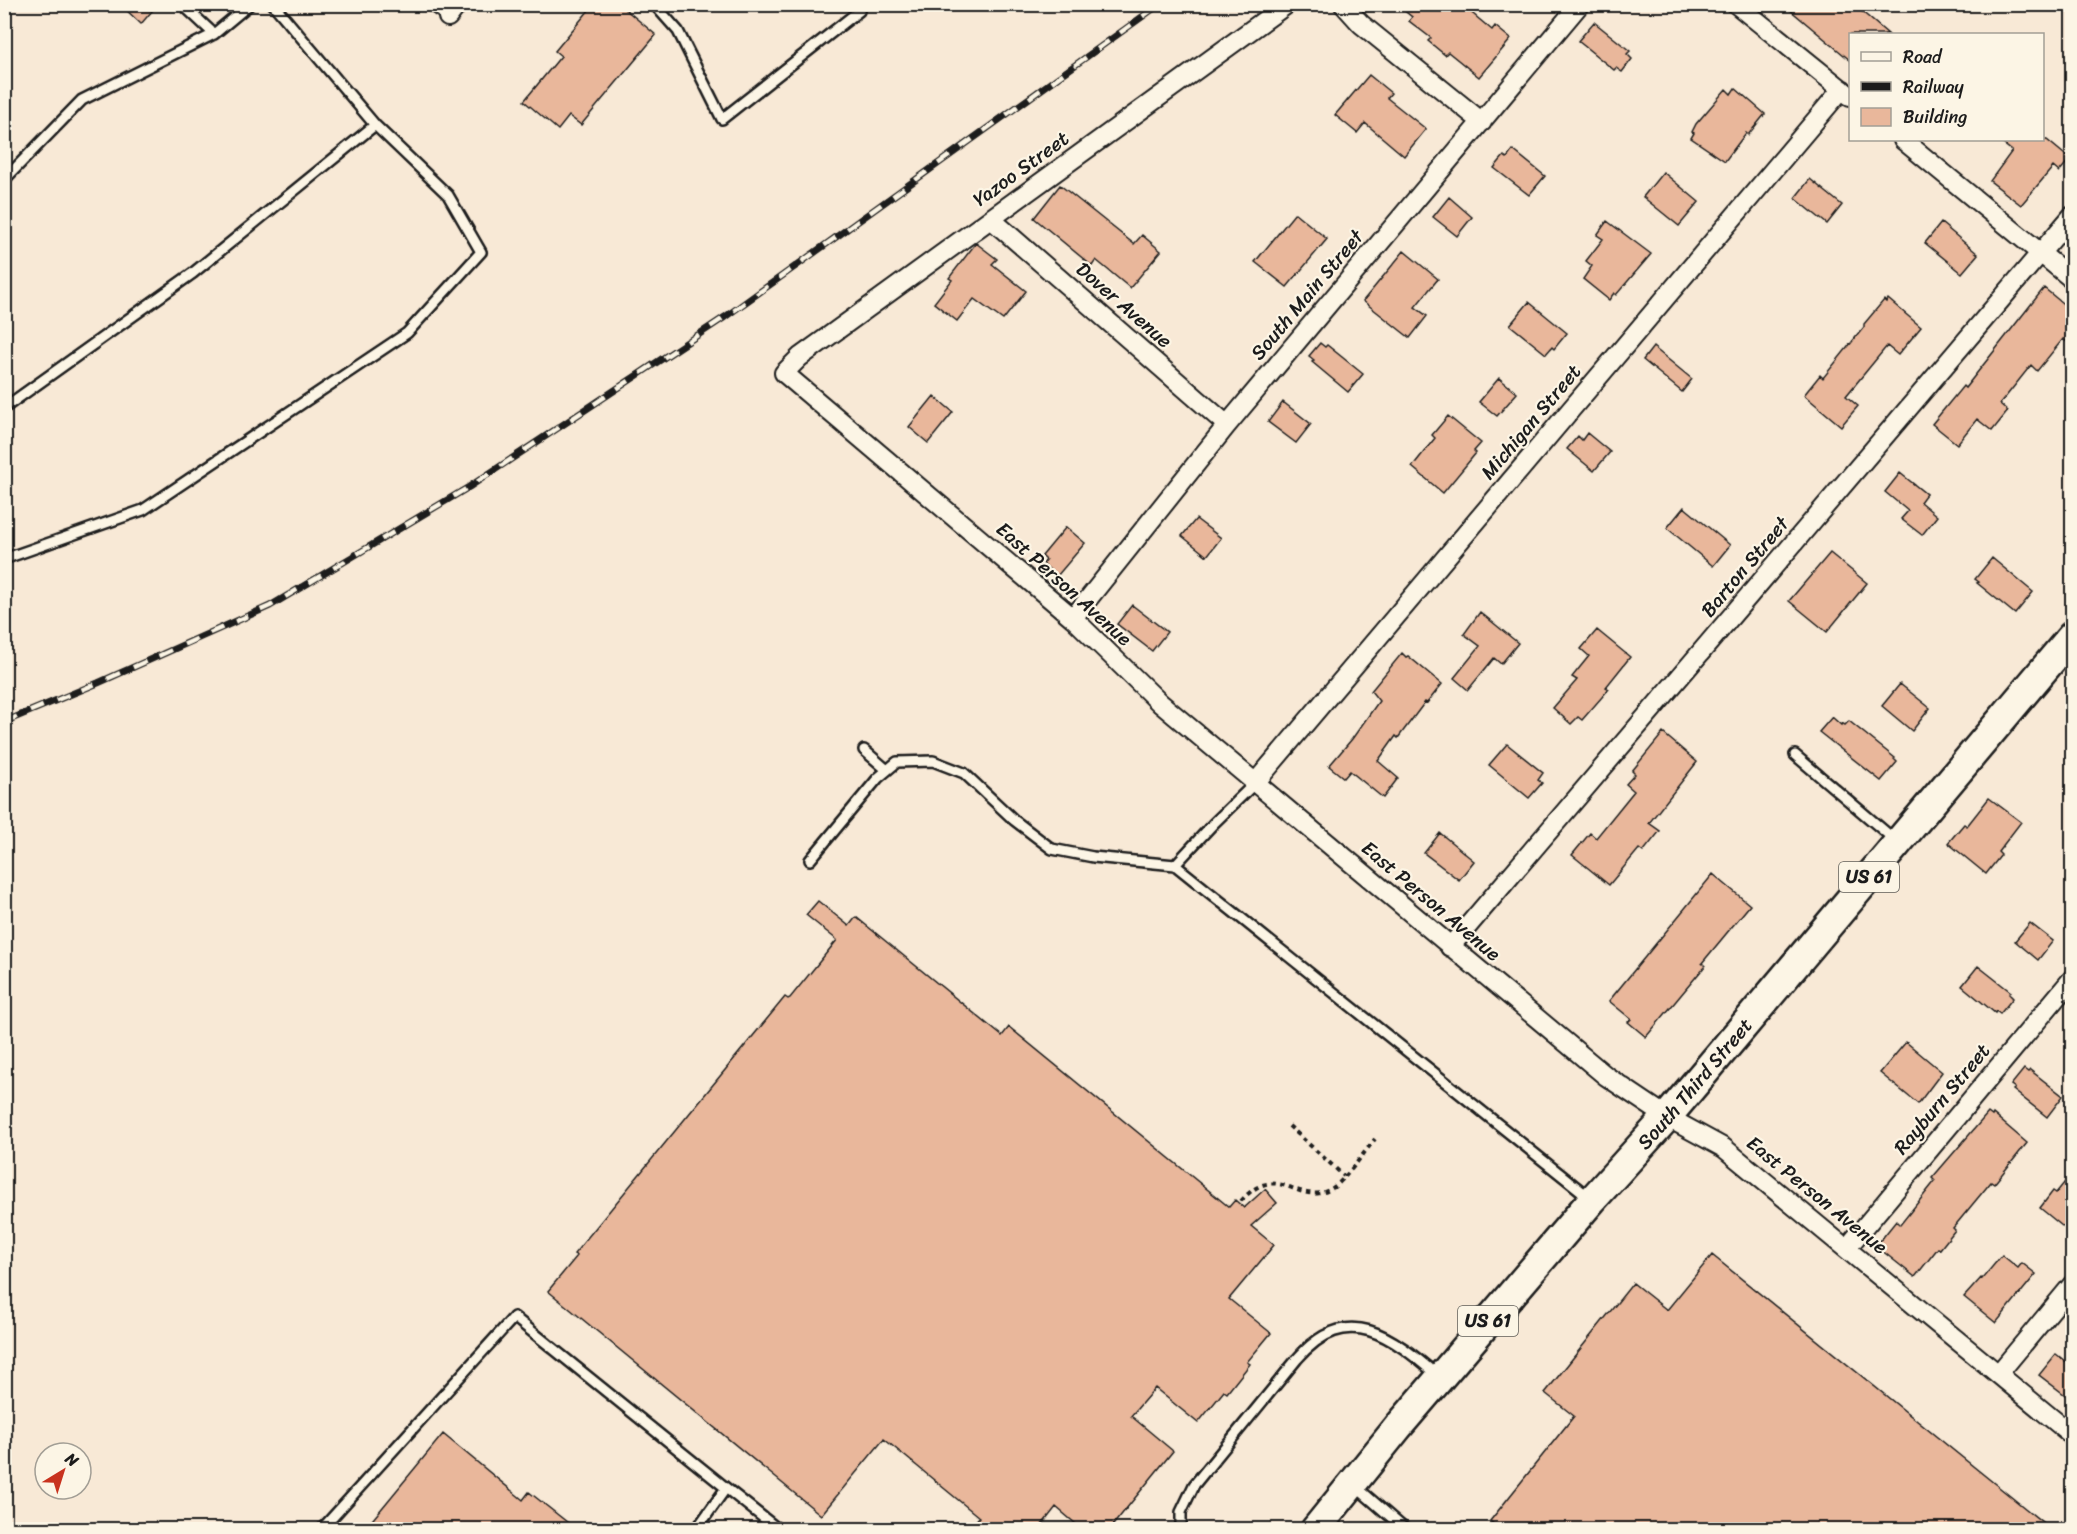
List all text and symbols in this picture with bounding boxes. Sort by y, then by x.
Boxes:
legend [1849,33,2044,141]
text: Road [1903,41,1943,73]
text: Railway [1903,71,1965,103]
text: Building [1903,101,1967,133]
street label: Yazoo Street [965,122,1077,216]
street label: South Main Street [1241,221,1373,368]
street label: Dover Avenue [1068,253,1180,357]
street label: Michigan Street [1472,356,1590,488]
street label: Barton Street [1692,508,1799,625]
street label: East Person Avenue [988,513,1141,655]
street label: East Person Avenue [1353,832,1509,970]
road number: US 61 [1839,862,1899,892]
street label: South Third Street [1628,1009,1761,1158]
street label: Rayburn Street [1885,1035,2000,1163]
street label: East Person Avenue [1738,1127,1896,1264]
road number: US 61 [1458,1306,1518,1336]
north arrow [33,1441,93,1501]
text: N [58,1444,86,1475]

